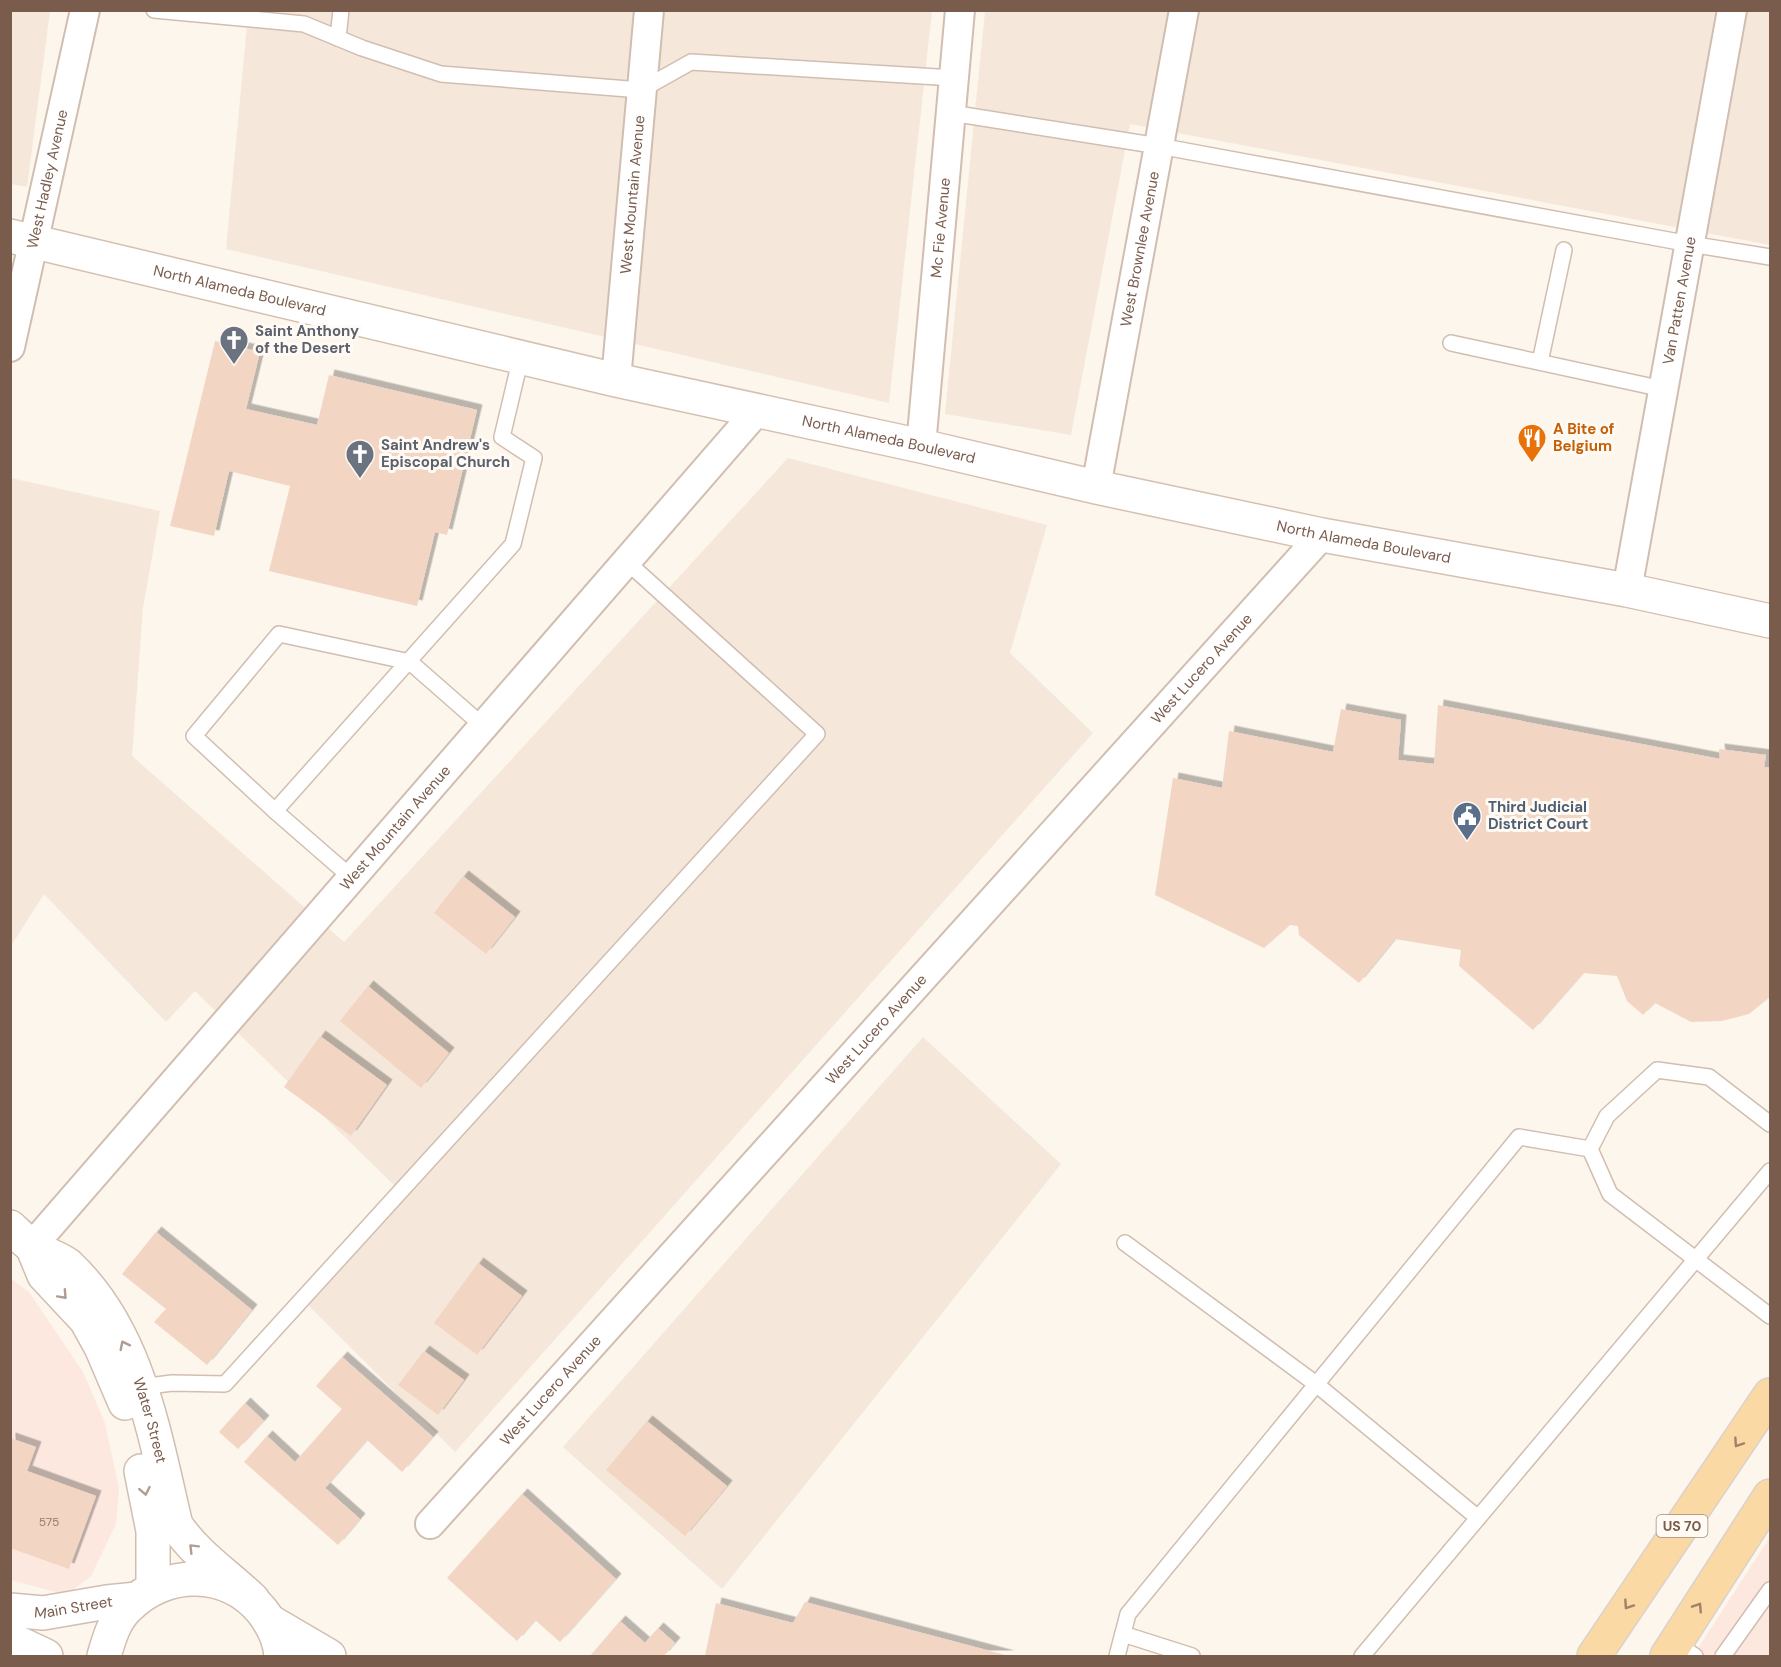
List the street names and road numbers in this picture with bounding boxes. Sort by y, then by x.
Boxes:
street label: West Hadley Avenue [22,108,73,251]
street label: West Mountain Avenue [615,114,650,275]
street label: West Brownlee Avenue [1116,170,1164,328]
street label: Mc Fie Avenue [926,177,955,279]
street label: Van Patten Avenue [1658,235,1701,366]
street label: North Alameda Boulevard [151,260,328,321]
street label: North Alameda Boulevard [800,411,977,468]
street label: North Alameda Boulevard [1275,516,1452,568]
street label: West Lucero Avenue [1146,609,1257,728]
street label: West Mountain Avenue [335,761,455,894]
street label: West Lucero Avenue [821,970,931,1089]
street label: West Lucero Avenue [495,1331,606,1450]
street label: Water Street [128,1375,171,1465]
road number: US 70 [1656,1515,1708,1537]
street label: Main Street [33,1591,114,1623]

